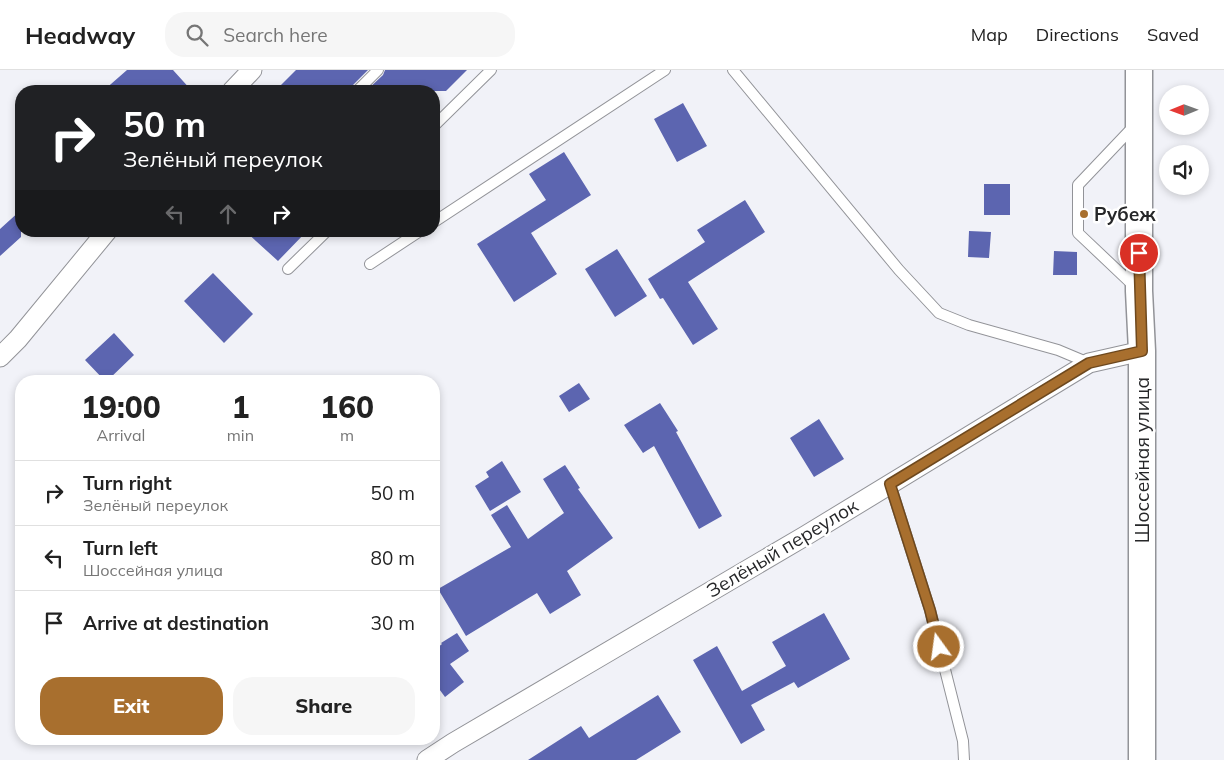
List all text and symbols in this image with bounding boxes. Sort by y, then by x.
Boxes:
search box [165,12,515,57]
text: Headway [25,20,135,50]
icon: search [183,21,211,49]
text: Search here [223,23,328,47]
text: Map [971,23,1008,46]
text: Directions [1036,23,1119,46]
text: Saved [1147,23,1199,46]
north arrow [1159,85,1209,135]
map controls [1159,85,1209,195]
text: 50 m [123,102,206,146]
icon: right [40,105,105,170]
text: Зелёный переулок [123,145,323,173]
button: sound [1159,145,1209,195]
icon: left [161,200,189,228]
icon: ahead [214,200,242,228]
icon: right [267,200,295,228]
place label: Рубеж [1094,202,1156,226]
marker: Рубеж [1078,208,1090,220]
pin [1118,232,1160,274]
icon: arrive [1125,239,1153,267]
street label: Шоссейная улица [1130,377,1154,543]
text: 19:00 [81,388,161,426]
text: 1 [231,388,249,426]
text: 160 [320,388,374,426]
text: Arrival [96,425,145,445]
text: min [227,425,254,445]
text: m [340,425,354,445]
text: Turn right [83,471,172,495]
icon: right [40,479,68,507]
text: 50 m [371,481,415,505]
street label: Зелёный переулок [702,493,863,603]
text: Зелёный переулок [83,495,228,515]
text: Turn left [83,536,158,560]
icon: left [40,544,68,572]
text: 80 m [371,546,415,570]
text: Шоссейная улица [83,560,223,580]
icon: arrive [40,609,68,637]
text: Arrive at destination [83,611,269,635]
text: 30 m [371,611,415,635]
position arrow [912,620,964,672]
button: Exit [40,677,223,735]
button: Share [233,677,415,735]

